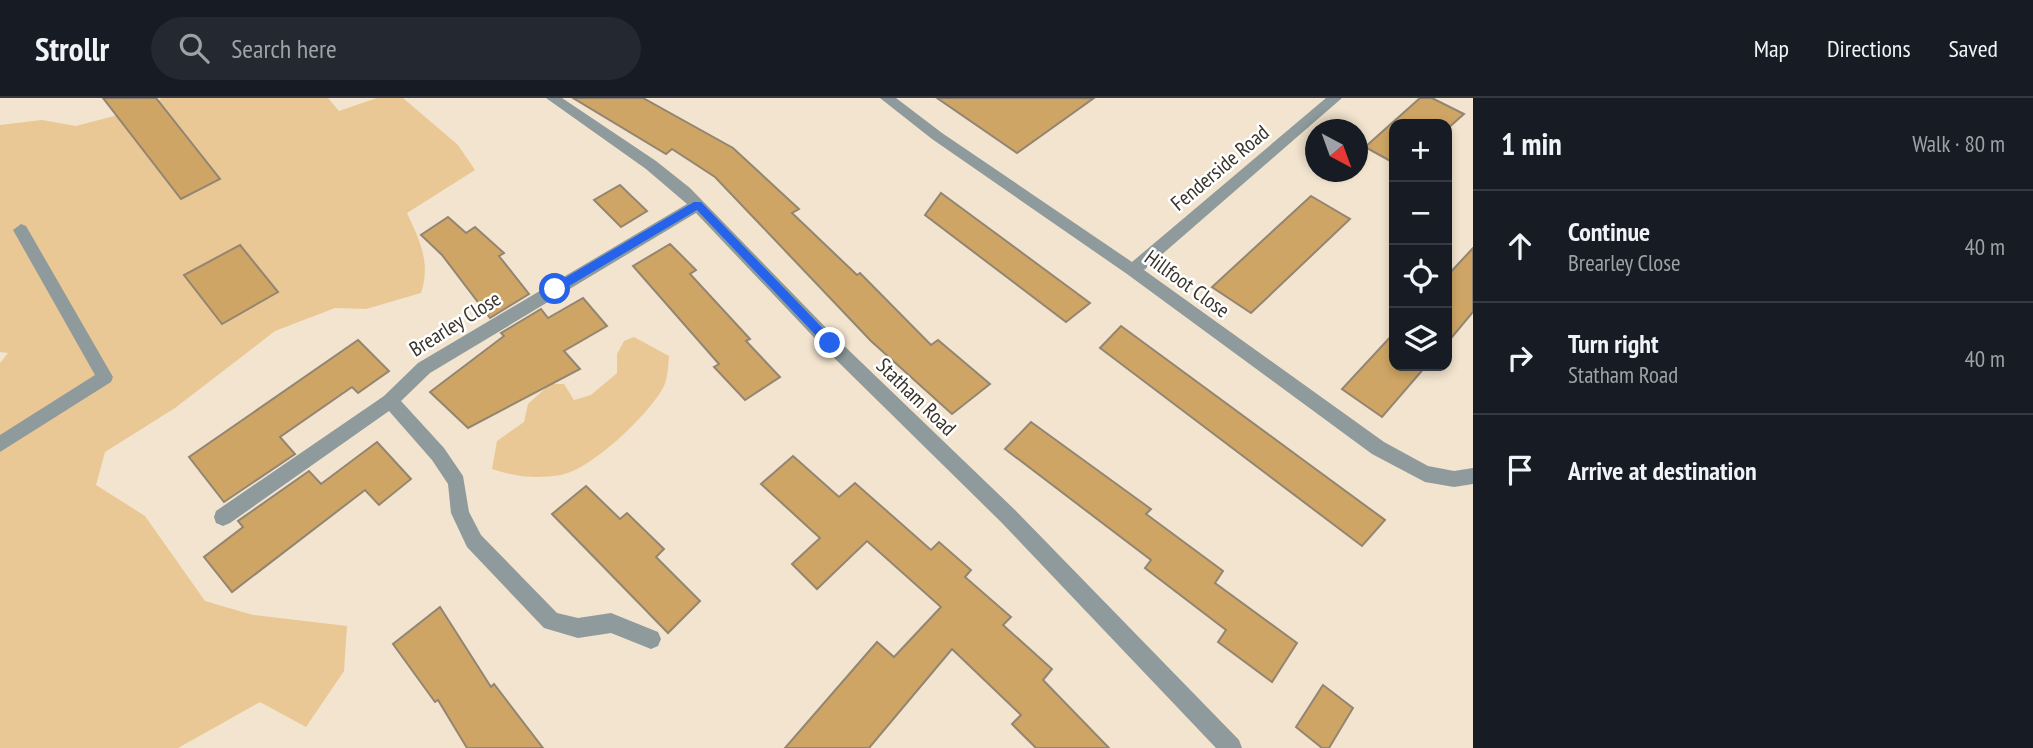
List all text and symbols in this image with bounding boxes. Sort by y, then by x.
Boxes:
search box [151,17,641,80]
text: Strollr [35,27,109,70]
icon: search [175,29,213,67]
text: Search here [231,32,337,65]
text: Map [1754,33,1789,64]
text: Directions [1827,33,1911,64]
text: Saved [1949,33,1998,64]
street label: Fenderside Road [1165,119,1274,216]
north arrow [1305,119,1368,182]
map controls [1389,119,1452,371]
button: + [1389,119,1452,182]
text: 1 min [1501,124,1562,163]
text: Walk · 80 m [1912,129,2005,158]
button: − [1389,182,1452,245]
text: Continue [1568,215,1650,248]
icon: ahead [1501,227,1539,265]
text: 40 m [1964,232,2005,261]
street label: Hillfoot Close [1139,244,1235,323]
button: locate [1389,245,1452,308]
text: Brearley Close [1568,248,1681,277]
route start [539,273,570,304]
street label: Brearley Close [404,285,505,362]
button: layers [1389,308,1452,371]
route end [814,327,845,358]
text: Turn right [1568,327,1659,360]
icon: right [1501,339,1539,377]
text: 40 m [1964,344,2005,373]
street label: Statham Road [871,352,962,441]
text: Statham Road [1568,360,1678,389]
icon: arrive [1501,451,1539,489]
text: Arrive at destination [1568,454,1757,487]

